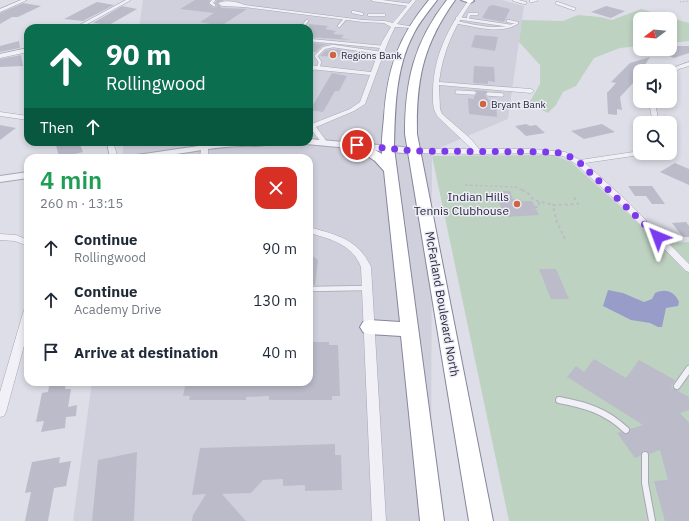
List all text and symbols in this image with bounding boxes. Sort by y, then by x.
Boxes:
north arrow [633,12,677,56]
map controls [633,12,677,160]
text: 90 m [106,36,171,73]
icon: ahead [40,40,92,92]
place label: Regions Bank [341,49,403,62]
marker: Regions Bank [328,50,338,60]
button: sound [633,64,677,108]
text: Rollingwood [106,72,206,95]
place label: Bryant Bank [491,98,547,111]
marker: Bryant Bank [478,99,488,109]
icon: ahead [82,116,104,138]
button: search [633,116,677,160]
text: Then [40,118,74,137]
pin [340,128,374,162]
icon: arrive [346,134,368,156]
text: 4 min [40,164,102,196]
button: close [255,167,297,209]
place label: Indian Hills Tennis Clubhouse [414,189,509,218]
text: 260 m · 13:15 [40,195,123,212]
marker: Indian Hills Tennis Clubhouse [512,199,522,209]
position arrow [637,216,679,258]
text: Continue [74,230,138,249]
street label: McFarland Boulevard North [422,230,463,378]
icon: ahead [40,237,62,259]
text: 90 m [262,239,297,258]
text: Rollingwood [74,249,146,266]
text: Continue [74,282,138,301]
icon: ahead [40,289,62,311]
text: 130 m [253,291,297,310]
text: Academy Drive [74,301,161,318]
icon: arrive [40,341,62,363]
text: Arrive at destination [74,343,218,362]
text: 40 m [262,343,297,362]

